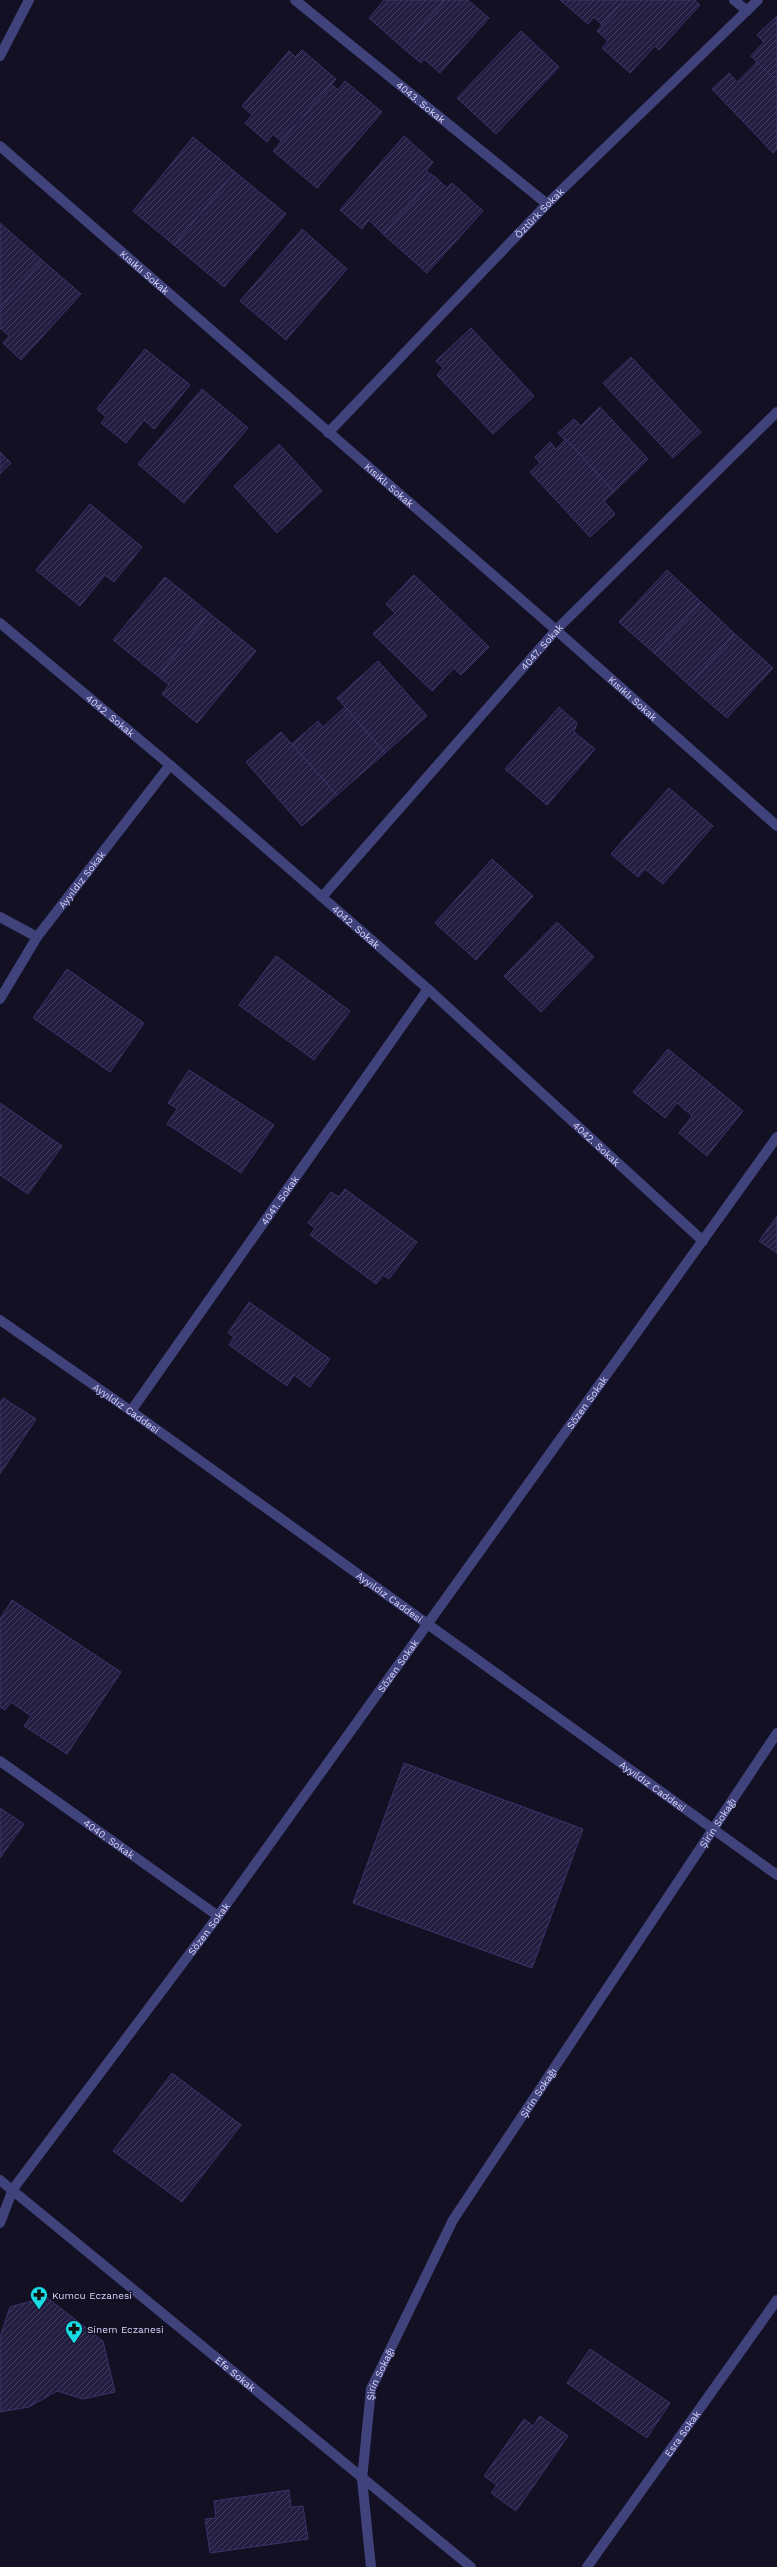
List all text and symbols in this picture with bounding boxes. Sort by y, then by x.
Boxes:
street label: 4043. Sokak [394,79,448,125]
street label: Öztürk Sokak [512,185,566,240]
street label: Kısıklı Sokak [118,248,172,297]
street label: Kısıklı Sokak [362,461,416,509]
street label: 4047. Sokak [518,621,565,672]
street label: Kısıklı Sokak [606,674,660,723]
street label: 4042. Sokak [84,692,137,739]
street label: Ayyıldız Sokak [56,848,107,910]
street label: 4042. Sokak [330,903,383,951]
street label: 4042. Sokak [571,1119,623,1168]
street label: 4041. Sokak [258,1173,301,1227]
street label: Sözen Sokak [564,1374,609,1431]
street label: Ayyıldız Caddesi [91,1381,162,1435]
street label: Ayyıldız Caddesi [354,1569,425,1624]
street label: Sözen Sokak [375,1637,421,1694]
street label: Ayyıldız Caddesi [618,1758,688,1813]
street label: Şirin Sokağı [697,1796,738,1849]
street label: 4040. Sokak [82,1817,137,1861]
street label: Sözen Sokak [185,1900,232,1957]
street label: Şirin Sokağı [517,2066,558,2119]
pharmacy icon: Kumcu Eczanesi [29,2285,49,2310]
place label: Kumcu Eczanesi [52,2290,132,2301]
pharmacy icon: Sinem Eczanesi [64,2319,84,2344]
place label: Sinem Eczanesi [87,2324,164,2335]
street label: Şirin Sokağı [364,2346,396,2401]
street label: Efe Sokak [213,2354,258,2394]
street label: Esra Sokak [662,2408,702,2458]

